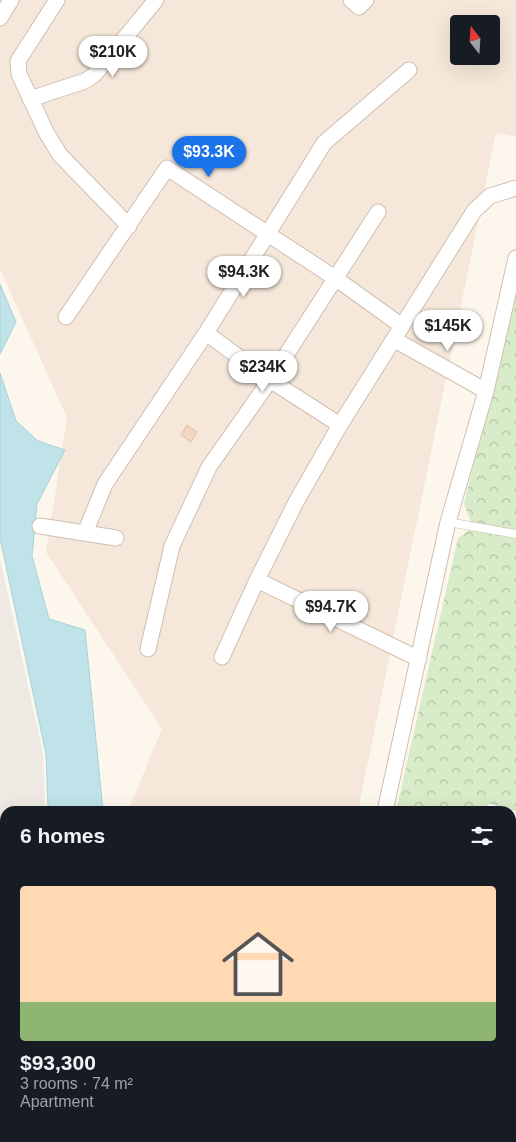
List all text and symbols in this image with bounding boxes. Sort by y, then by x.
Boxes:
north arrow [450,15,500,65]
map controls [450,15,500,65]
pin: $210K [78,36,148,78]
text: $210K [89,43,137,60]
pin: $93.3K [168,136,250,178]
text: $93.3K [183,143,235,160]
pin: $94.3K [203,256,285,298]
text: $94.3K [218,263,270,280]
pin: $145K [413,310,483,352]
text: $145K [424,317,472,334]
pin: $234K [228,350,298,393]
text: $234K [239,358,287,375]
pin: $94.7K [290,590,372,633]
text: $94.7K [305,598,357,615]
icon: filters [468,822,496,850]
text: 6 homes [20,824,105,847]
icon: home [213,919,303,1009]
text: $93,300 [20,1051,96,1074]
text: 3 rooms · 74 m² [20,1075,133,1092]
text: Apartment [20,1093,94,1110]

